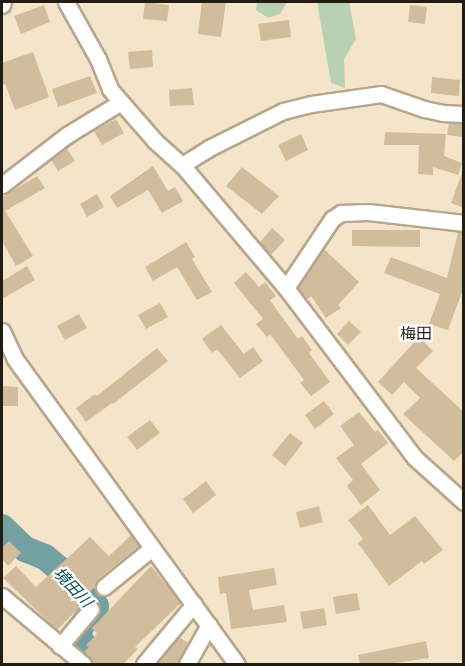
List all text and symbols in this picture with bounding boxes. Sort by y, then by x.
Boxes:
district label: 梅田 [400,323,432,343]
water label: 境田川 [50,563,96,611]

